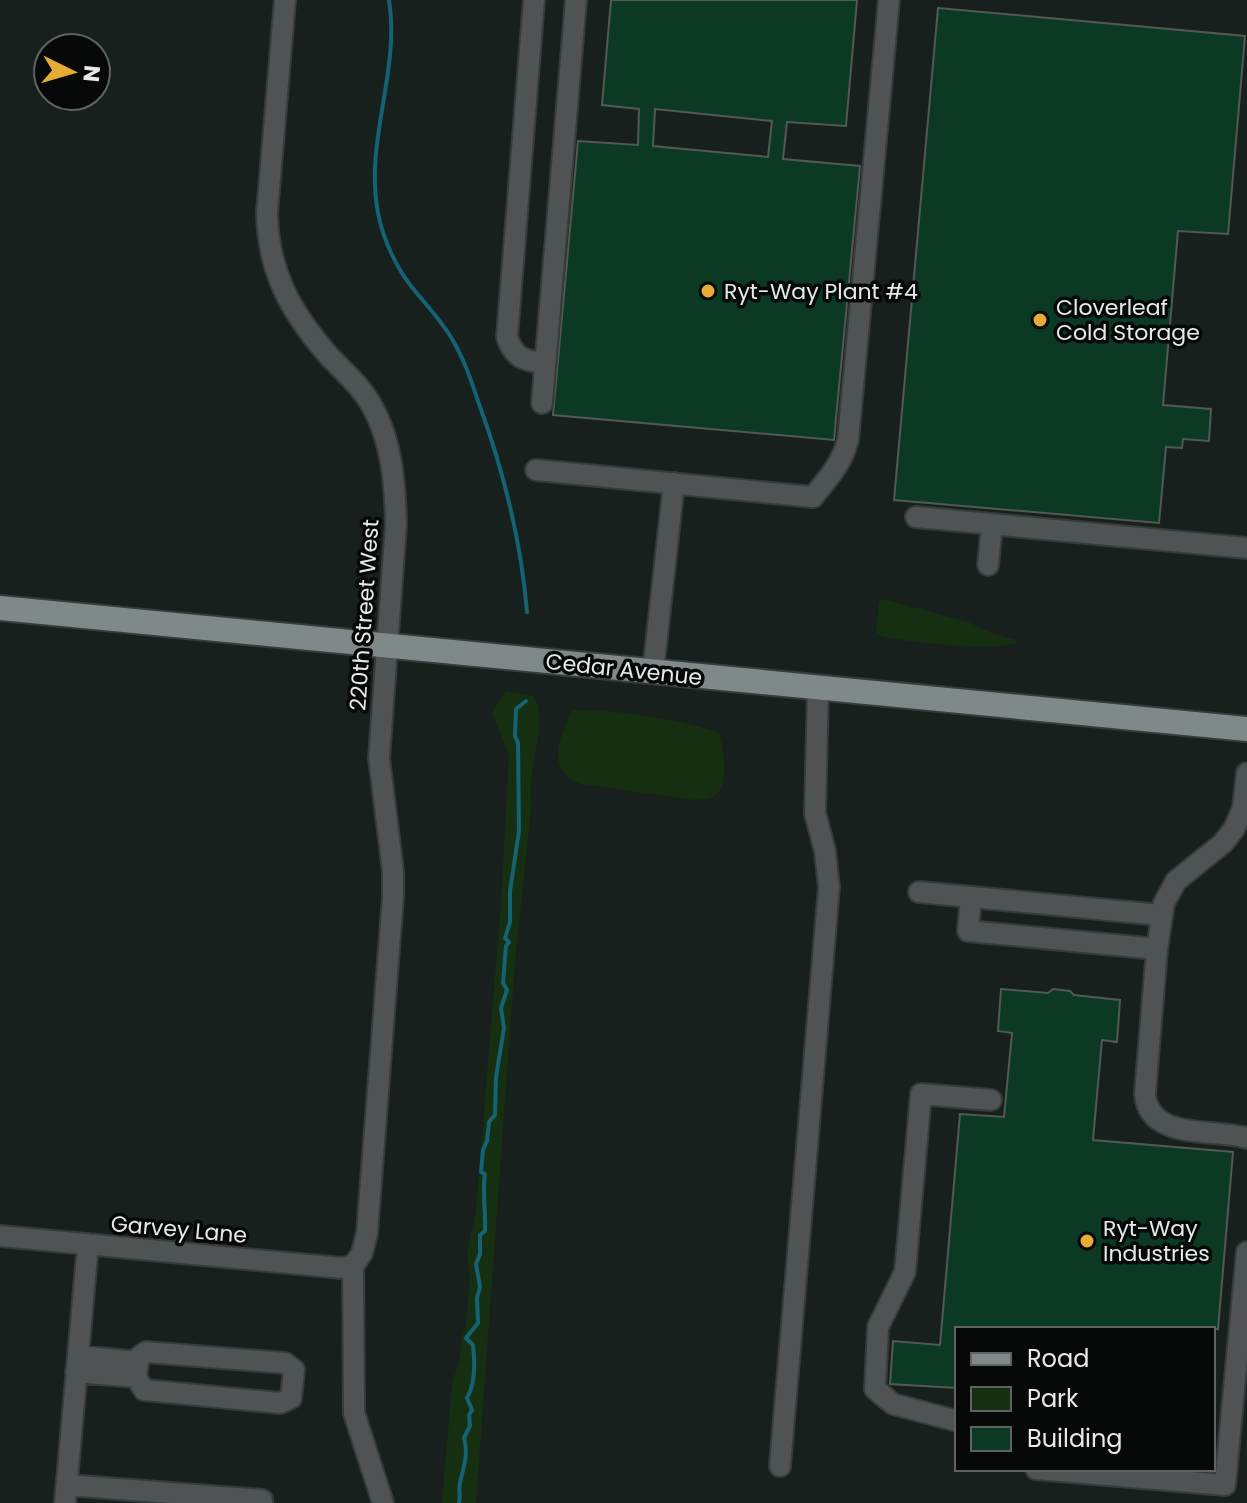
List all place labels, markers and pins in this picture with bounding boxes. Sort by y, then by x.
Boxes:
place label: Ryt-Way Plant #4 [724,276,918,307]
marker: Ryt-Way Plant #4 [699,282,717,300]
place label: Cloverleaf Cold Storage [1056,292,1200,348]
marker: Cloverleaf Cold Storage [1031,311,1049,329]
place label: Ryt-Way Industries [1103,1213,1210,1269]
marker: Ryt-Way Industries [1078,1232,1096,1250]

